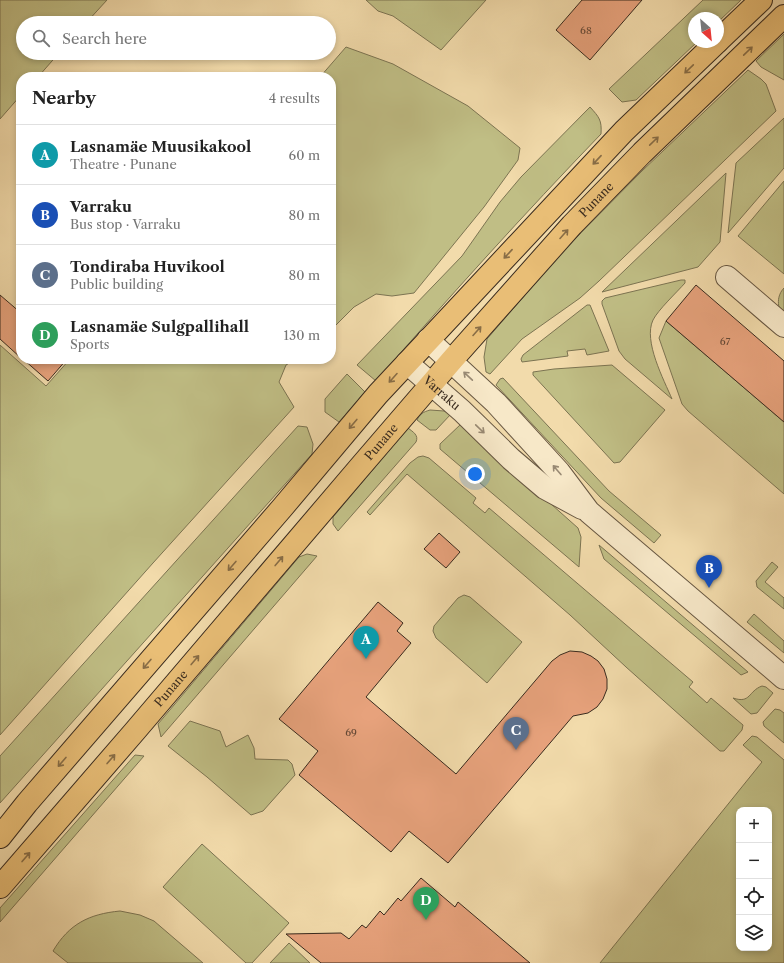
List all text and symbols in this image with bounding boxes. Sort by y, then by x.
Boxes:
north arrow [688,12,724,48]
search box [16,16,336,60]
house number: 68 [580,24,592,37]
icon: search [30,27,52,49]
text: Search here [62,29,147,48]
one-way arrow [743,46,753,56]
one-way arrow [684,64,694,74]
text: Nearby [32,88,96,108]
text: 4 results [269,90,320,106]
one-way arrow [649,136,659,146]
text: Lasnamäe Muusikakool [70,137,251,156]
text: A [40,147,50,163]
text: 60 m [289,147,320,163]
one-way arrow [593,154,602,164]
text: Theatre · Punane [70,156,177,172]
street label: Punane [576,178,617,220]
text: Varraku [70,197,132,216]
text: B [40,207,50,223]
text: 80 m [288,207,320,223]
text: Bus stop · Varraku [70,216,181,232]
one-way arrow [559,229,568,239]
one-way arrow [504,249,513,260]
text: Tondiraba Huvikool [70,257,225,276]
text: C [40,267,50,283]
text: 80 m [288,267,320,283]
text: Public building [70,276,163,292]
text: Lasnamäe Sulgpallihall [70,317,249,336]
one-way arrow [473,326,482,336]
text: D [39,327,51,343]
text: 130 m [284,327,320,343]
house number: 67 [720,335,730,348]
text: Sports [70,336,109,352]
one-way arrow [463,371,473,380]
street label: Varraku [419,372,464,414]
one-way arrow [388,373,397,384]
one-way arrow [349,419,358,430]
street label: Punane [361,420,401,463]
one-way arrow [475,425,485,434]
your location [465,464,485,484]
one-way arrow [552,465,561,475]
one-way arrow [275,555,284,566]
pin: B [696,555,722,588]
one-way arrow [228,560,237,571]
pin: A [353,626,379,659]
one-way arrow [191,655,200,665]
one-way arrow [143,659,152,669]
street label: Punane [151,667,191,710]
pin: C [503,717,529,750]
house number: 69 [345,726,357,739]
one-way arrow [106,754,116,764]
one-way arrow [58,757,67,768]
map controls [736,807,772,951]
button: + [736,807,772,843]
button: − [736,843,772,879]
one-way arrow [21,852,30,862]
button: locate [736,879,772,915]
pin: D [413,887,439,920]
button: layers [736,915,772,951]

